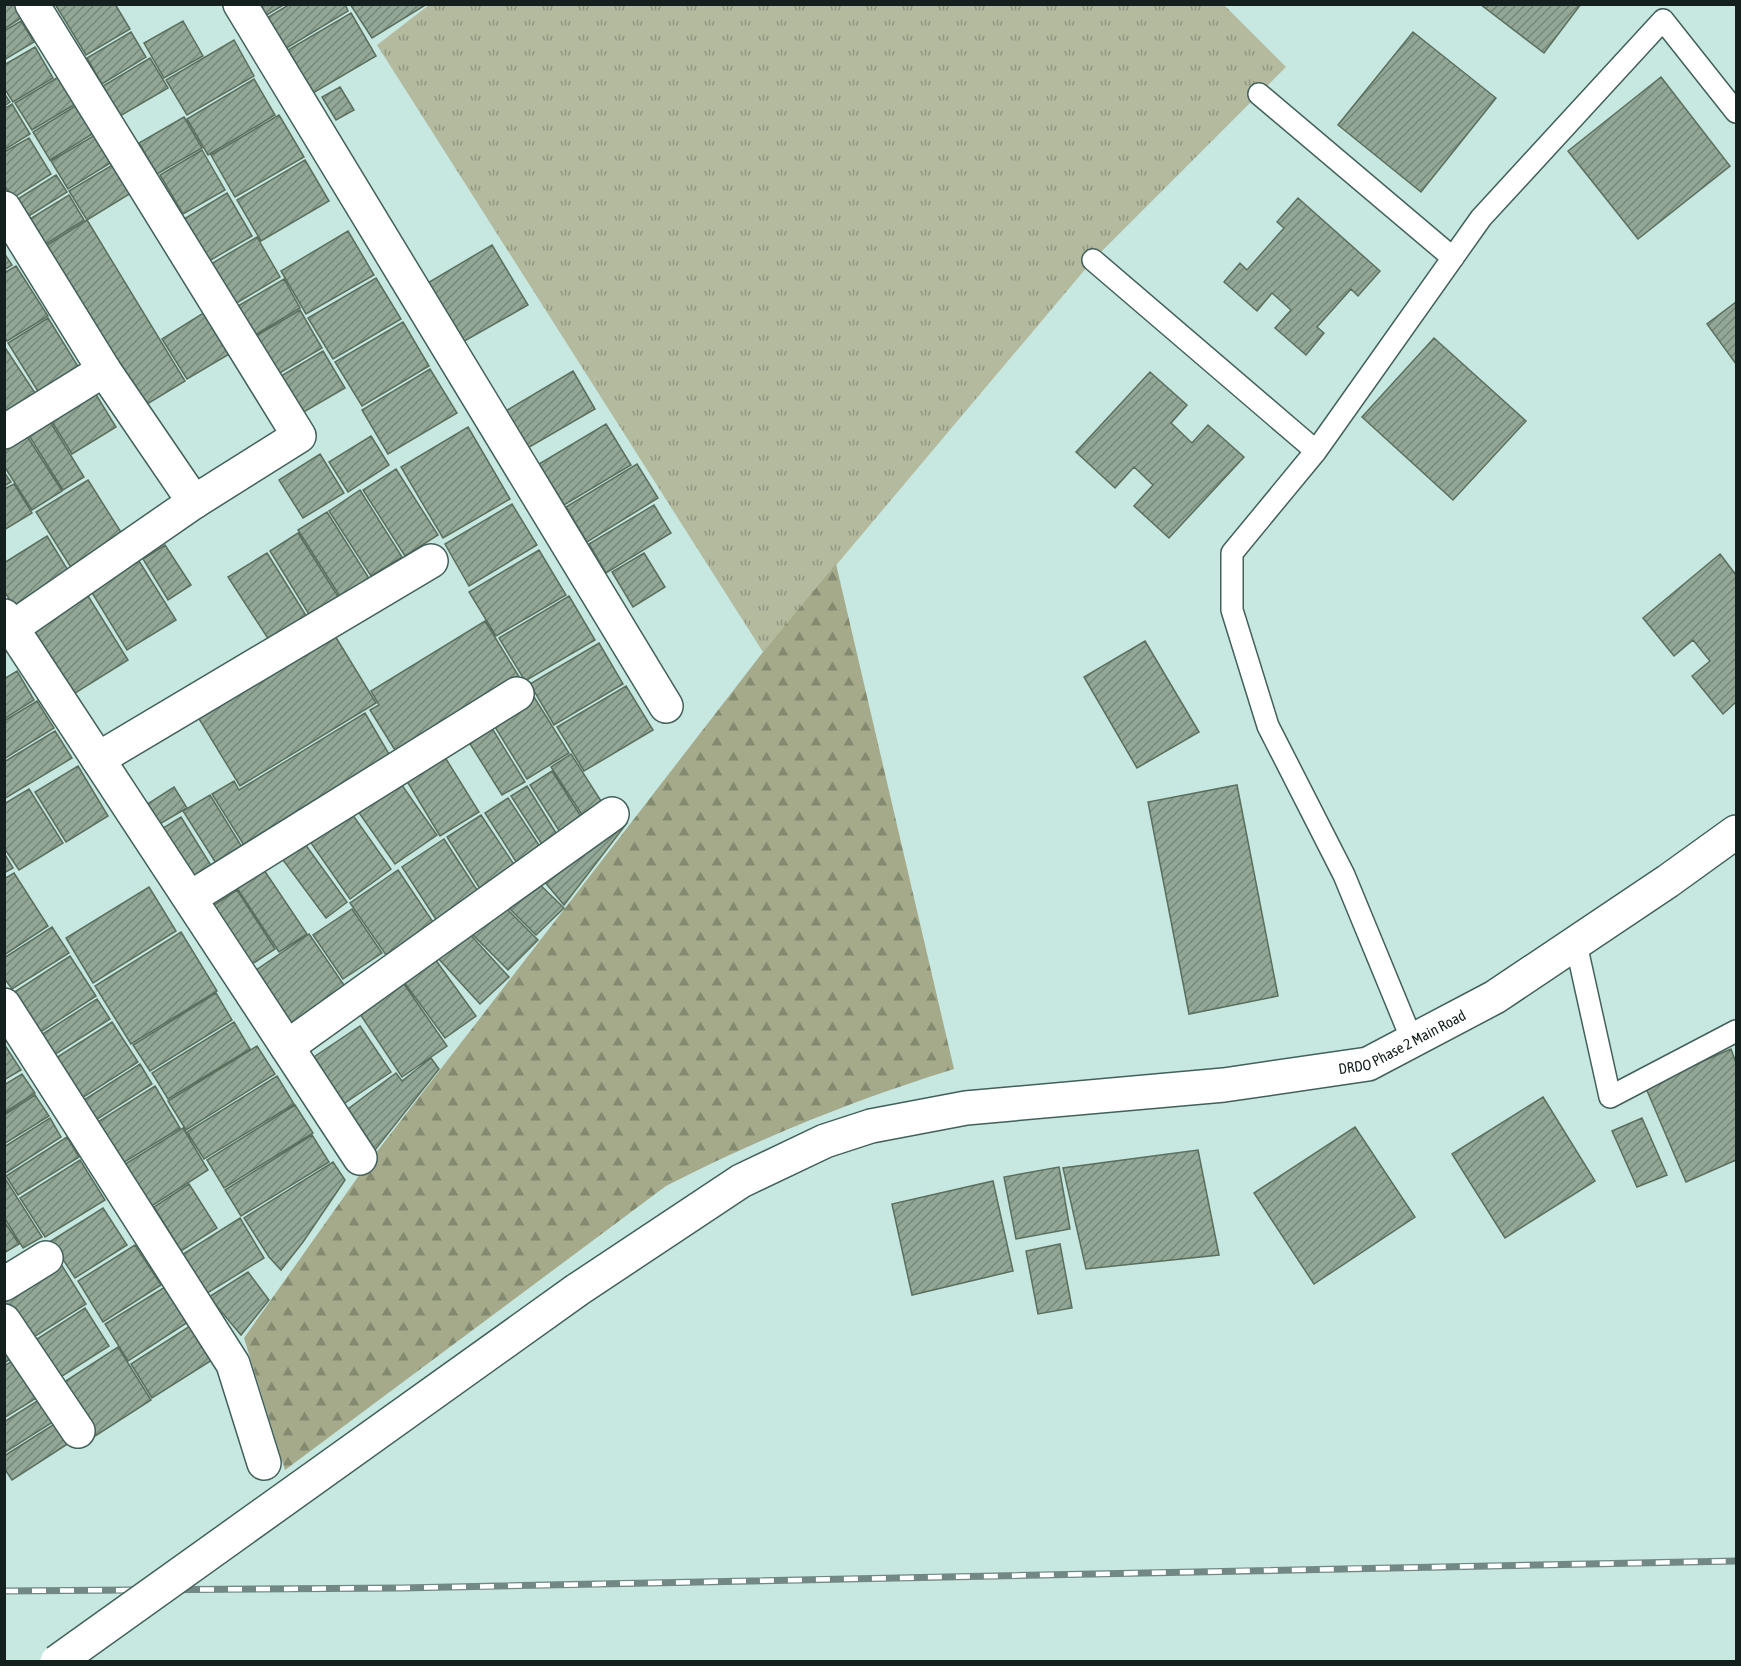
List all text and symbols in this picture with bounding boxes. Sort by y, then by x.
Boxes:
street label: DRDO Phase 2 Main Road [1337,1006,1468,1077]

